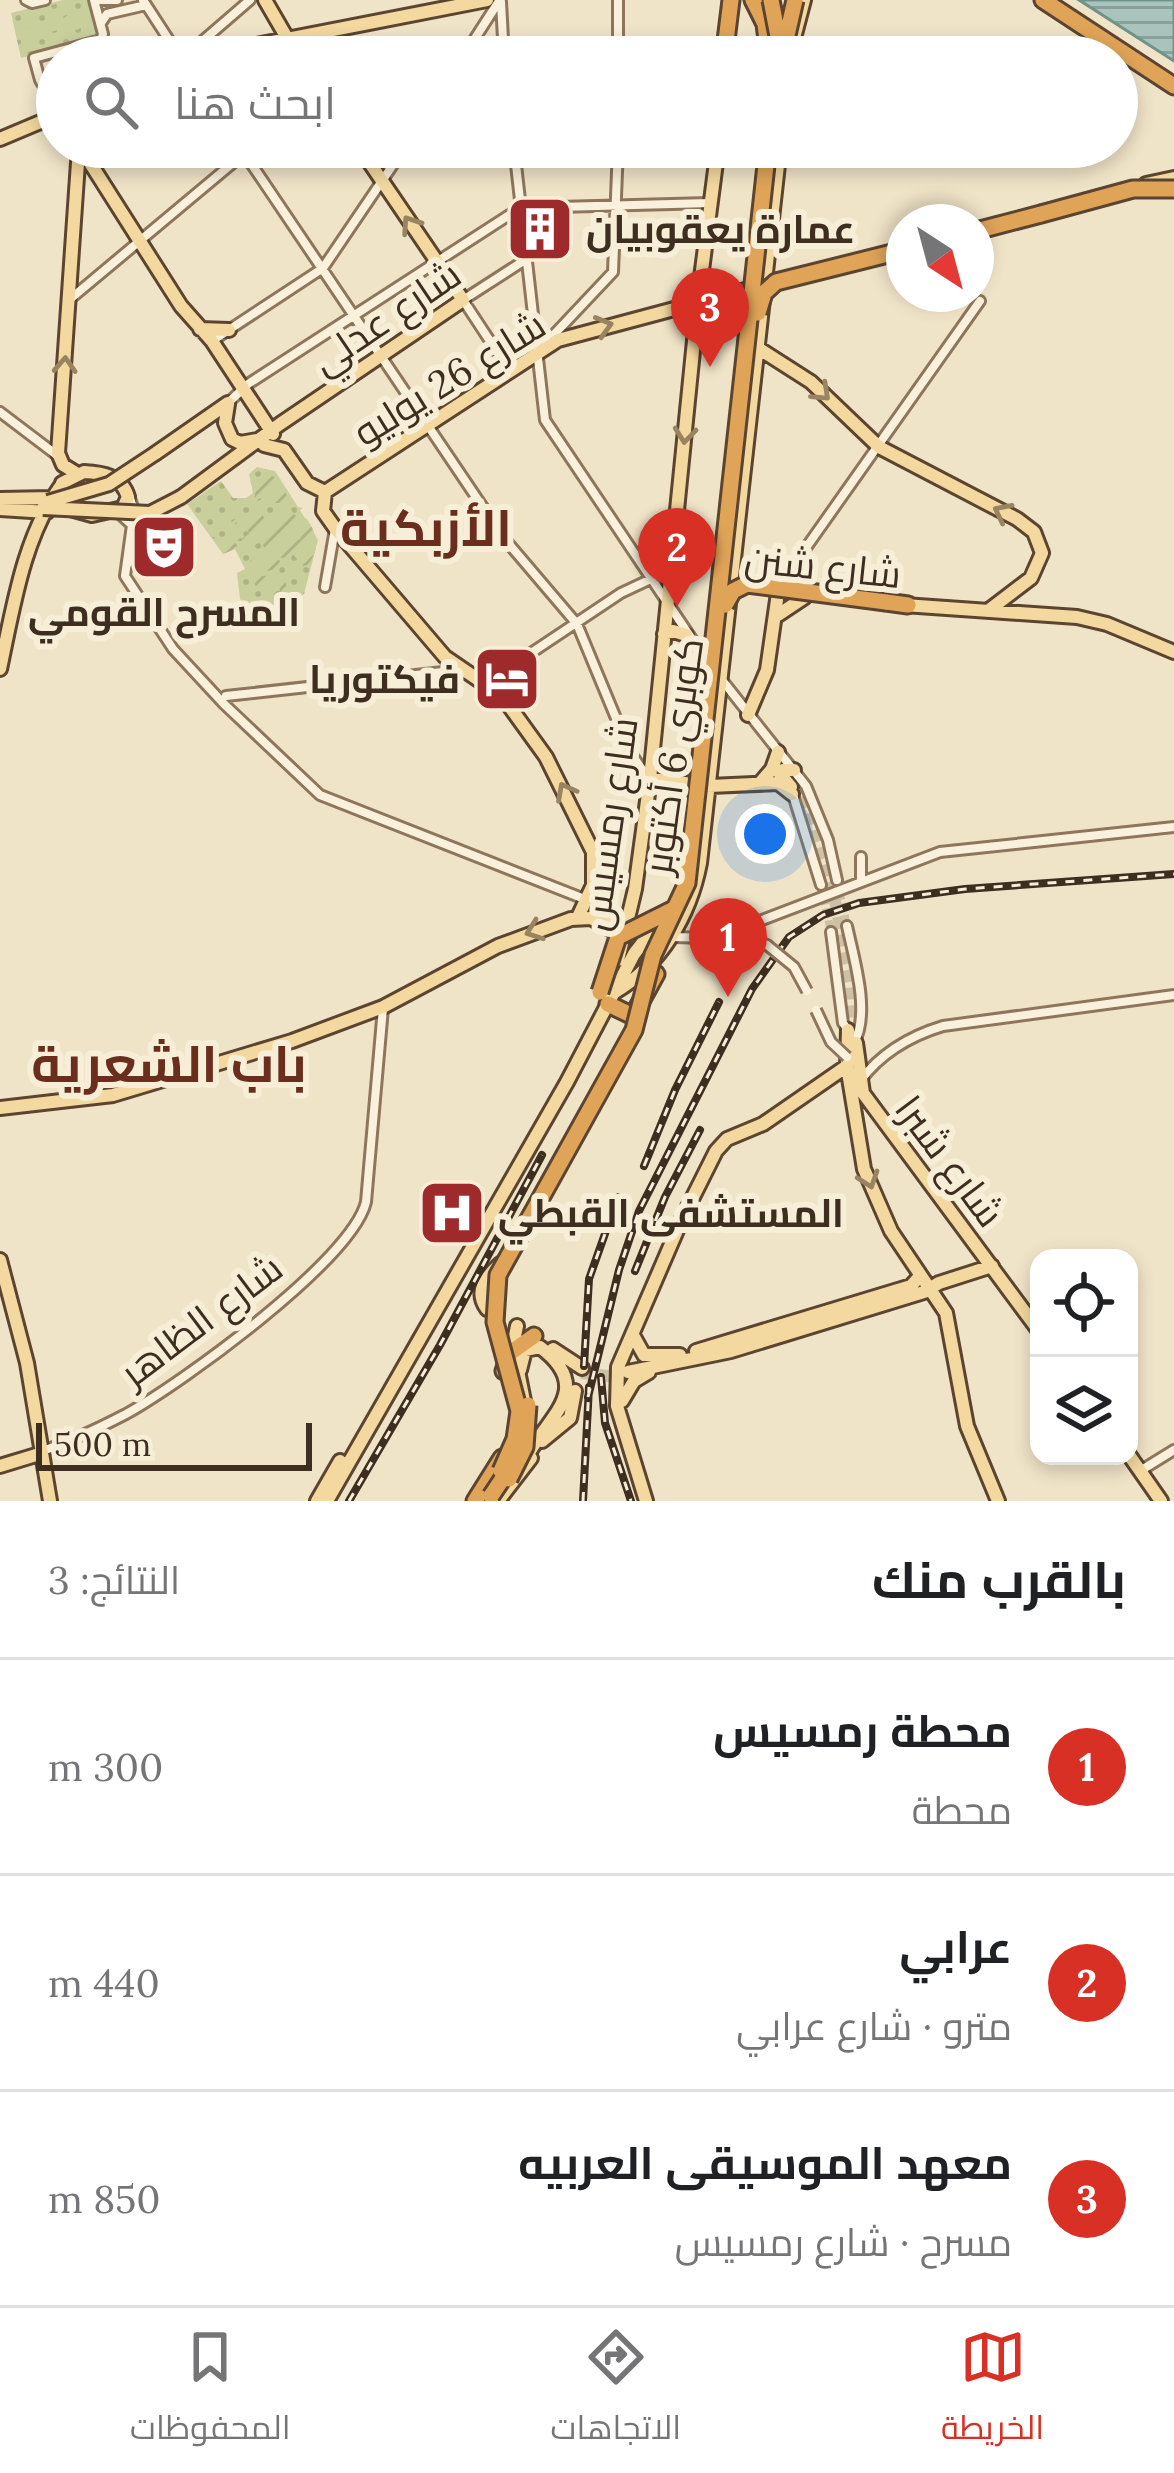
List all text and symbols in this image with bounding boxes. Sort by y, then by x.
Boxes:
search box [36,36,1138,168]
icon: search [78,69,144,135]
text: ابحث هنا [174,74,336,131]
building icon: عمارة يعقوبيان [505,194,575,264]
place label: عمارة يعقوبيان [586,204,855,254]
north arrow [886,204,994,312]
one-way arrow [403,215,425,237]
street label: شارع عدلي [302,249,474,390]
pin: 3 [671,268,749,367]
street label: شارع 26 يوليو [344,299,555,458]
one-way arrow [593,315,614,340]
one-way arrow [52,355,78,374]
one-way arrow [809,379,830,400]
one-way arrow [672,425,698,445]
district label: الأزبكية [340,495,512,560]
one-way arrow [992,503,1014,526]
pin: 2 [638,508,716,607]
theatre icon: المسرح القومي [129,512,199,582]
street label: شارع شنن [742,533,904,601]
place label: المسرح القومي [28,587,300,644]
street label: كوبري 6 أكتوبر [631,635,720,880]
hotel icon: فيكتوريا [472,644,542,714]
place label: فيكتوريا [309,654,460,704]
street label: شارع رمسيس [569,714,651,934]
one-way arrow [556,782,579,804]
your location [735,804,795,864]
pin: 1 [689,898,767,997]
one-way arrow [525,917,546,942]
district label: باب الشعرية [31,1031,307,1096]
street label: شارع شبرا [883,1085,1016,1238]
one-way arrow [854,1169,879,1190]
hospital icon: المستشفى القبطي [417,1178,487,1248]
place label: المستشفى القبطي [498,1188,844,1245]
street label: شارع الظاهر [108,1243,293,1400]
map controls [1030,1249,1138,1465]
button: locate [1030,1249,1138,1357]
button: layers [1030,1357,1138,1465]
scale bar [36,1417,312,1470]
text: 500 m [54,1423,151,1465]
text: بالقرب منك [872,1547,1126,1612]
text: النتائج: 3 [48,1555,180,1605]
text: محطة رمسيس [713,1702,1012,1759]
text: 300 m [48,1742,163,1792]
text: 1 [1079,1742,1095,1792]
text: محطة [912,1785,1012,1835]
text: عرابي [900,1918,1012,1975]
text: 440 m [48,1958,160,2008]
text: 2 [1077,1958,1097,2008]
text: مترو · شارع عرابي [736,2001,1012,2051]
text: معهد الموسيقى العربيه [518,2134,1012,2191]
text: 850 m [48,2174,161,2224]
text: 3 [1076,2174,1098,2224]
text: مسرح · شارع رمسيس [675,2217,1012,2267]
tab: المحفوظات [130,2324,291,2458]
tab: الاتجاهات [550,2324,681,2458]
tab: الخريطة [941,2324,1044,2458]

